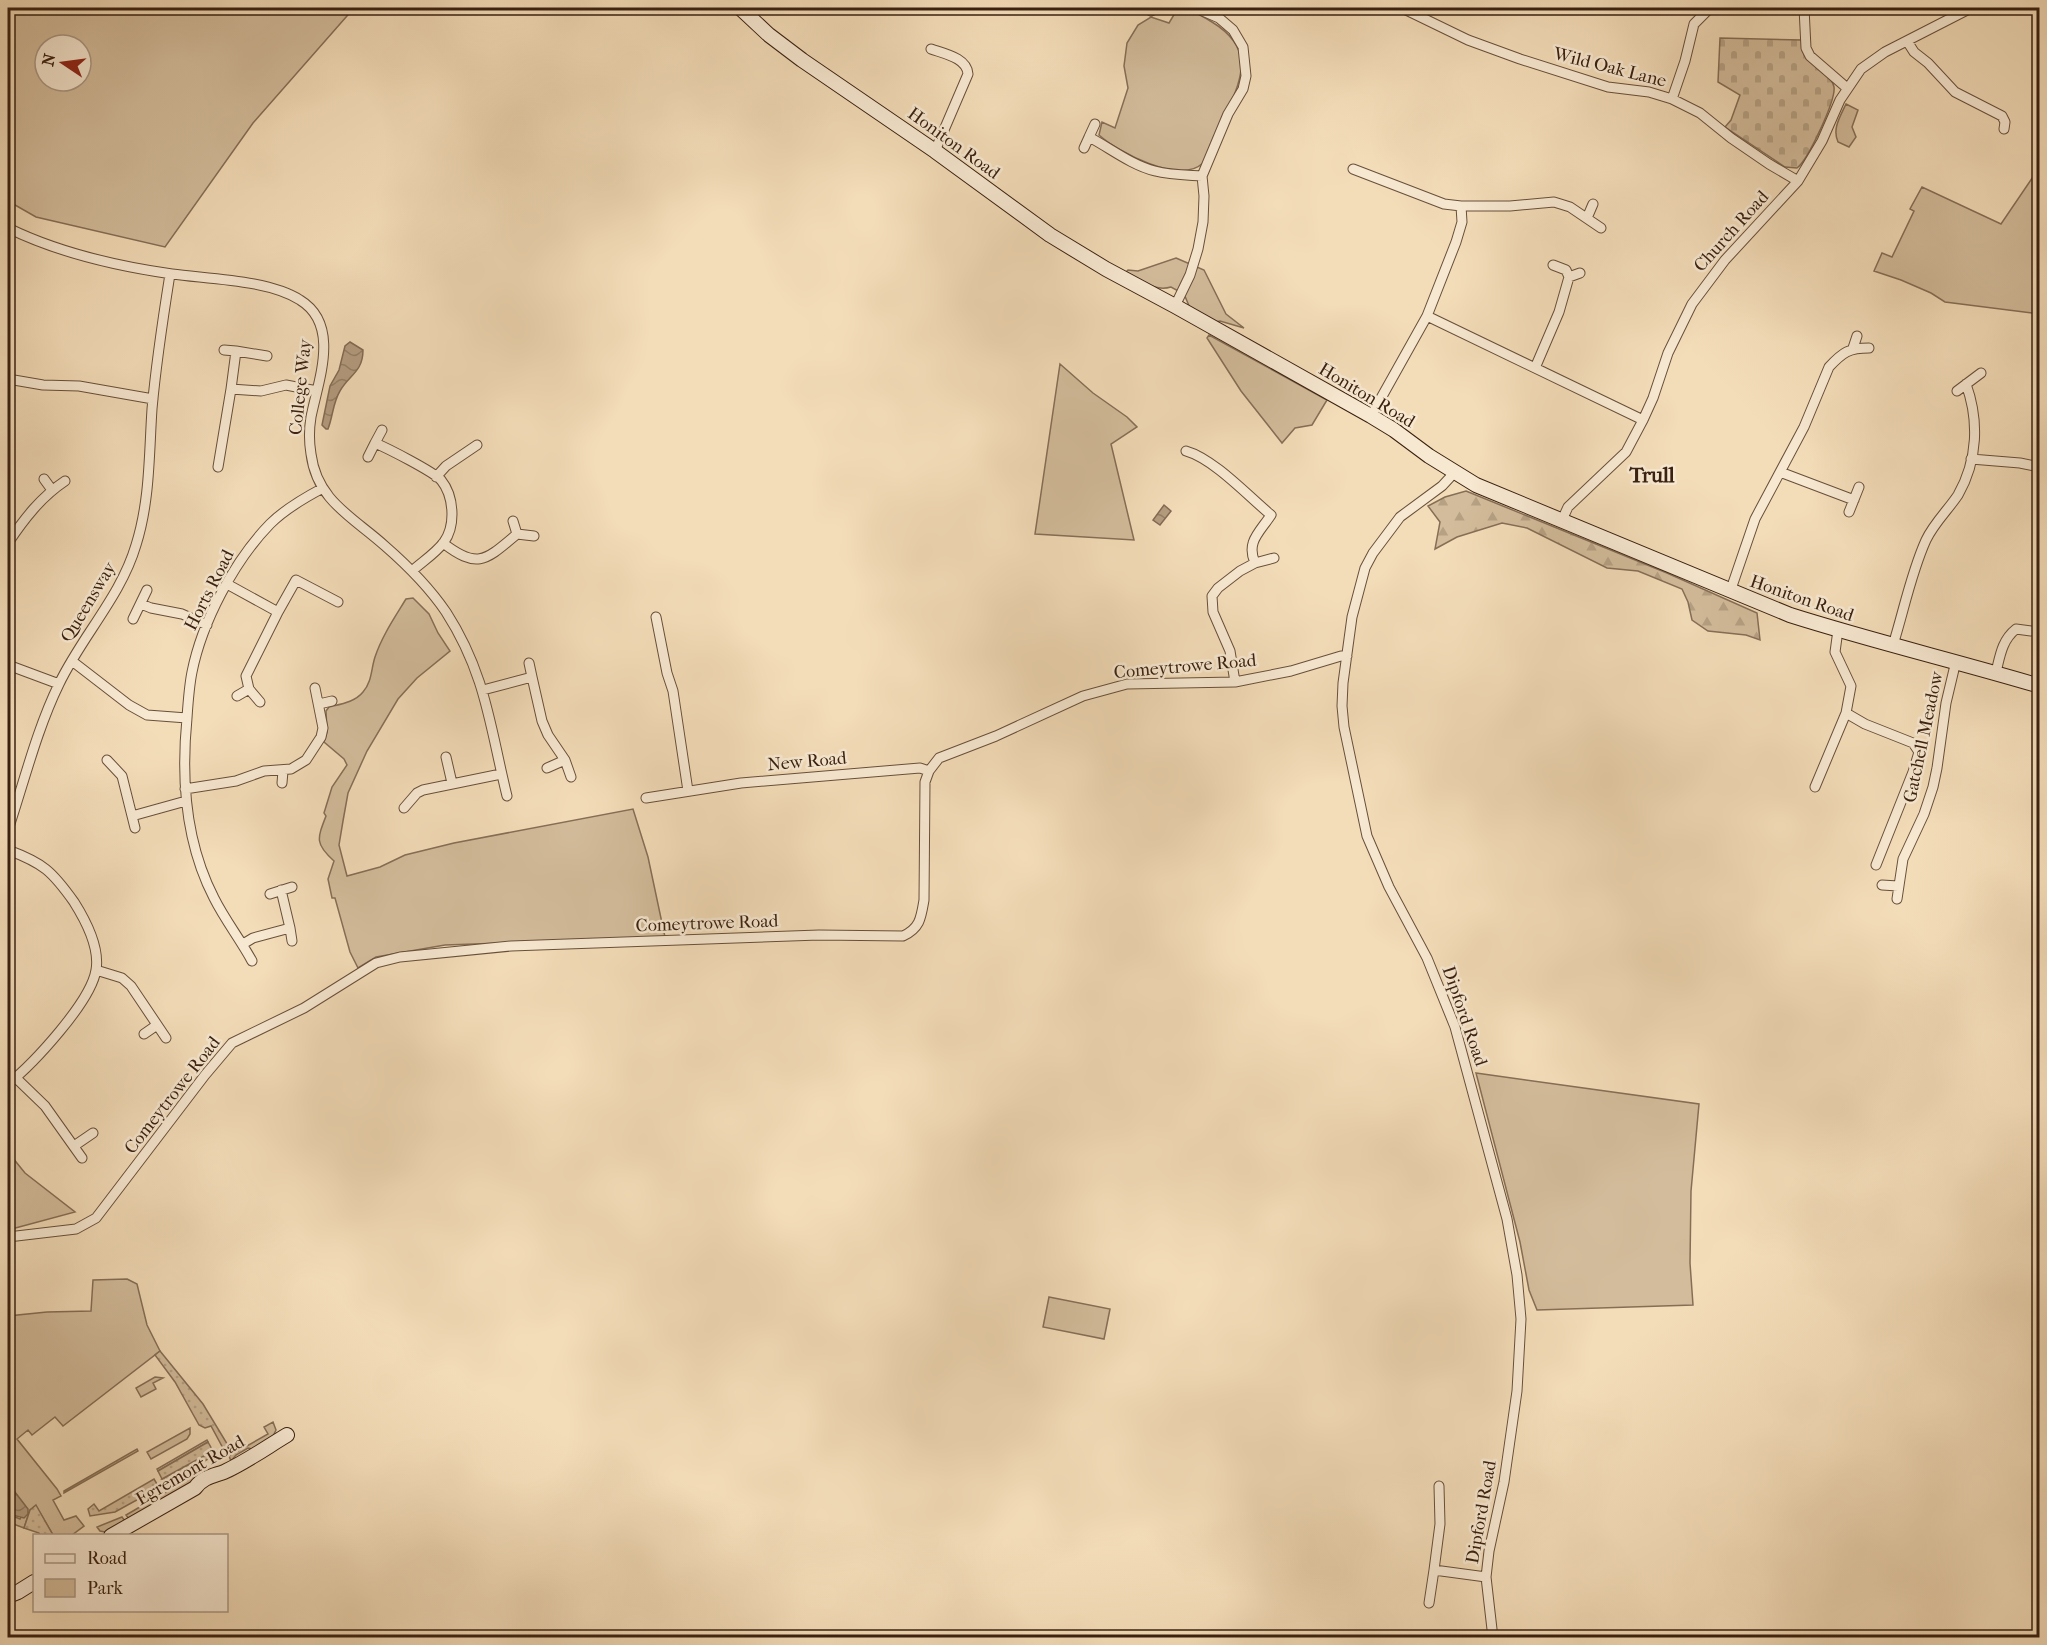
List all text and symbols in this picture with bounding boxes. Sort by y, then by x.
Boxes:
north arrow [33,33,93,93]
street label: Wild Oak Lane [1550,43,1669,92]
text: N [38,51,60,68]
street label: Honiton Road [904,103,1004,184]
street label: Church Road [1690,186,1773,276]
street label: College Way [285,337,316,436]
street label: Honiton Road [1315,358,1419,432]
district label: Trull [1628,463,1675,487]
street label: Horts Road [180,546,239,634]
street label: Queensway [56,557,121,646]
street label: Honiton Road [1747,571,1857,626]
street label: Comeytrowe Road [1113,650,1257,683]
street label: Gatchell Meadow [1899,669,1948,805]
street label: New Road [767,748,848,775]
street label: Comeytrowe Road [635,911,779,936]
street label: Dipford Road [1438,963,1492,1069]
street label: Comeytrowe Road [120,1032,225,1158]
street label: Egremont Road [132,1431,248,1510]
street label: Dipford Road [1462,1459,1501,1565]
legend [33,1534,228,1612]
text: Road [87,1548,127,1569]
text: Park [87,1578,124,1599]

